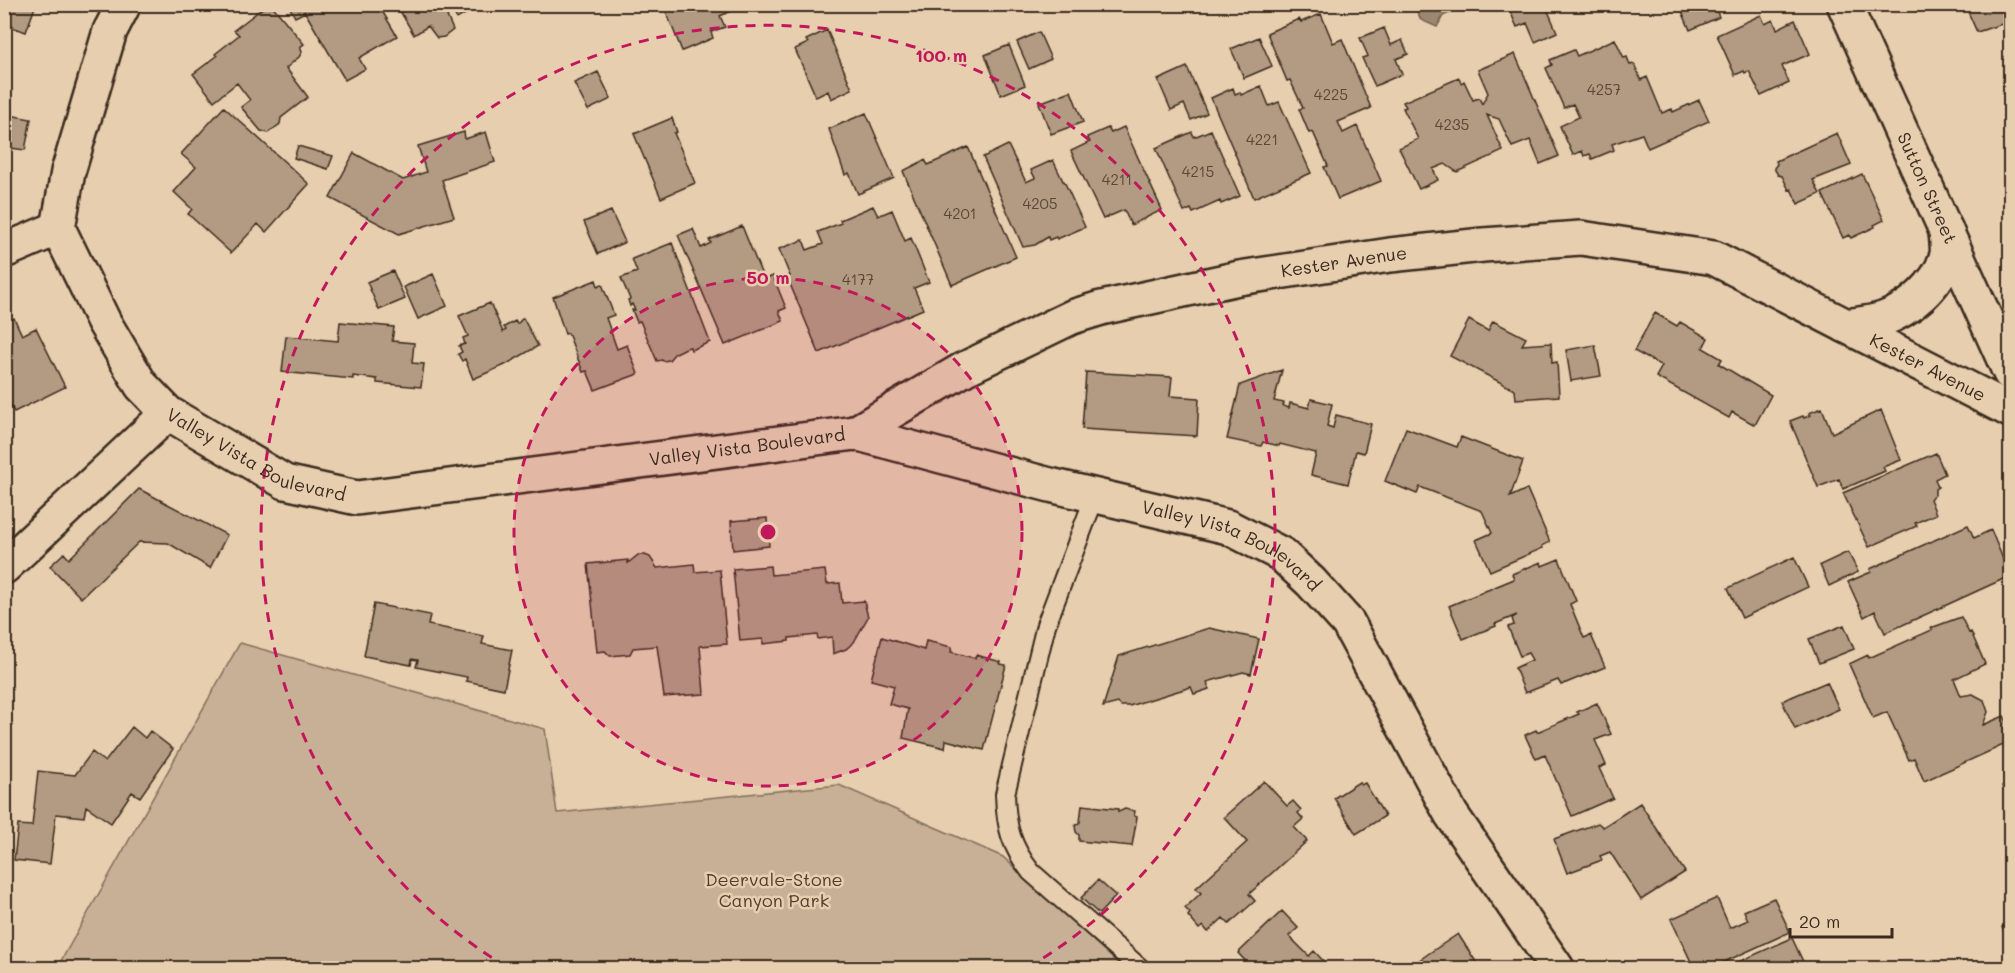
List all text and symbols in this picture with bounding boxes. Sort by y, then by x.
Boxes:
text: 100 m [915,43,967,67]
house number: 4257 [1587,79,1621,99]
house number: 4225 [1314,84,1348,104]
house number: 4235 [1435,114,1469,134]
street label: Sutton Street [1892,128,1963,247]
house number: 4221 [1246,129,1278,149]
house number: 4215 [1182,161,1214,181]
house number: 4211 [1102,169,1132,189]
house number: 4205 [1022,193,1058,213]
house number: 4201 [943,203,977,223]
street label: Kester Avenue [1279,240,1408,282]
text: 50 m [747,265,789,289]
house number: 4177 [842,269,874,289]
street label: Kester Avenue [1866,327,1990,406]
street label: Valley Vista Boulevard [163,402,348,506]
street label: Valley Vista Boulevard [647,421,846,471]
street label: Valley Vista Boulevard [1139,494,1326,596]
centre of rings [758,522,778,542]
park label: Deervale-Stone Canyon Park [705,867,843,912]
scale bar [1790,901,1892,939]
text: 20 m [1799,909,1840,933]

